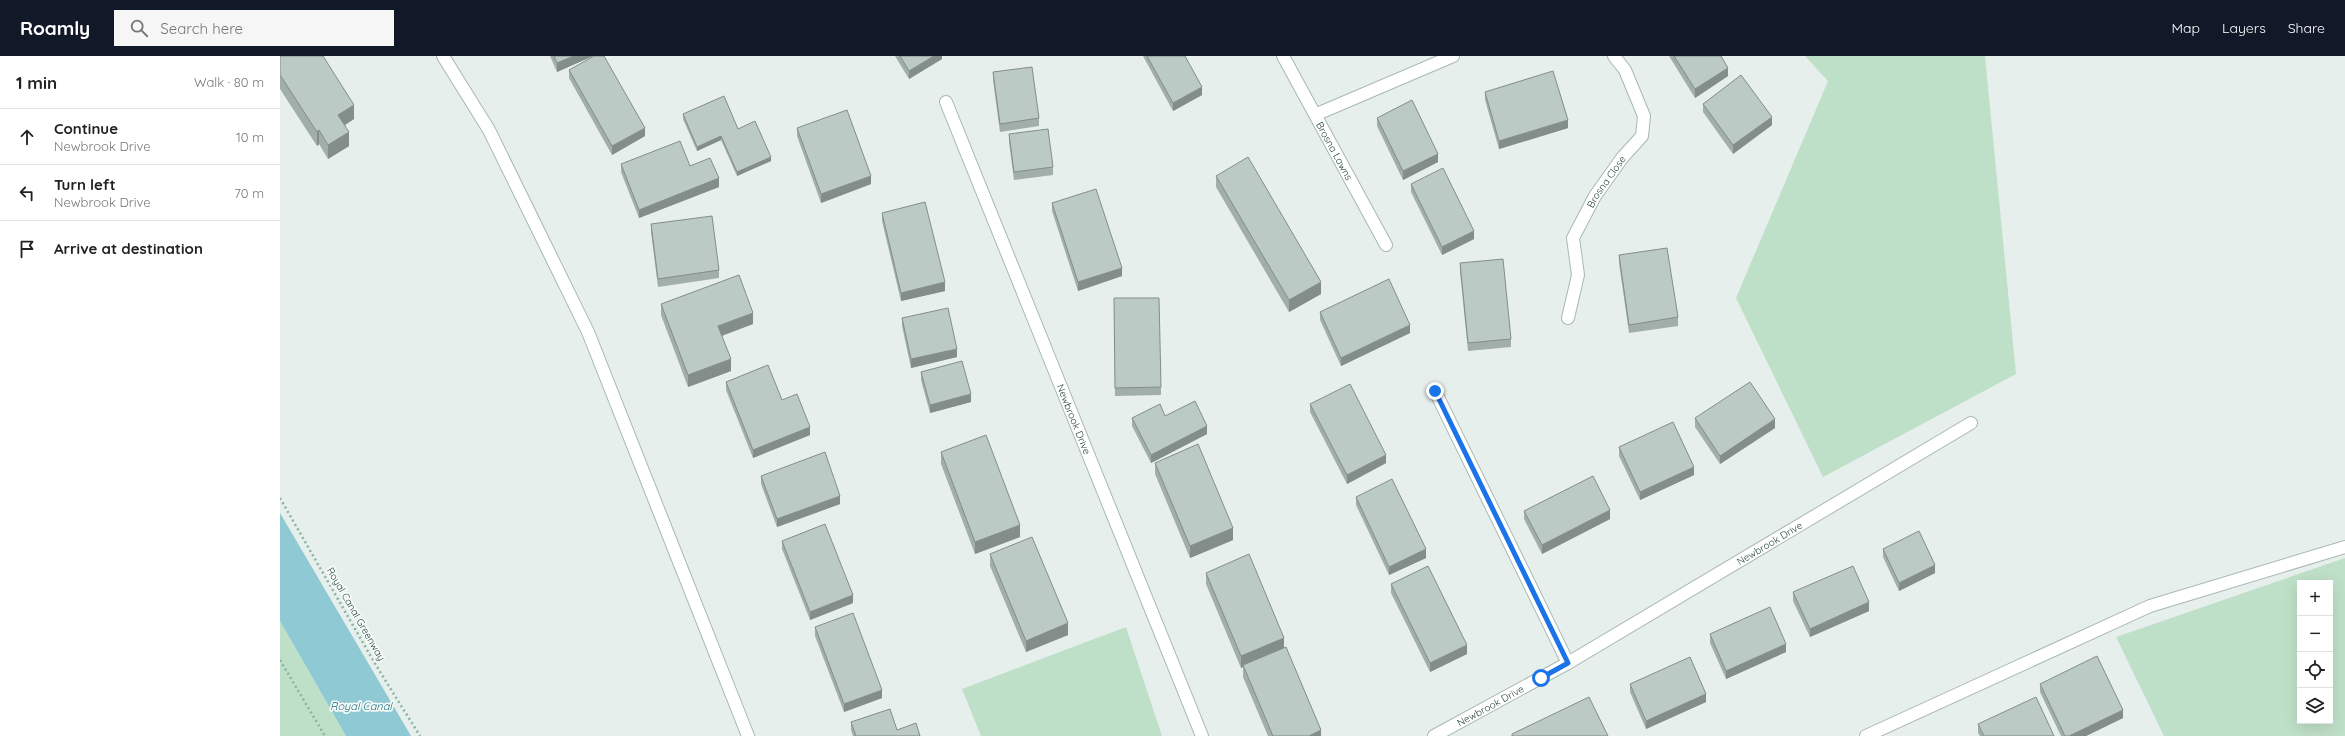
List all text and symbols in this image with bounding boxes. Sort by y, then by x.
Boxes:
search box [114,10,394,46]
text: Roamly [20,16,90,40]
icon: search [128,17,150,39]
text: Search here [160,19,243,38]
text: Map [2171,19,2200,37]
text: Layers [2222,19,2266,37]
text: Share [2288,19,2325,37]
text: 1 min [16,72,57,93]
text: Walk · 80 m [194,74,264,90]
text: Continue [54,119,118,138]
street label: Brosna Lawns [1313,119,1356,183]
icon: ahead [16,126,38,148]
text: 10 m [236,129,264,145]
text: Newbrook Drive [54,138,151,154]
street label: Brosna Close [1584,152,1629,210]
text: Turn left [54,175,116,194]
icon: left [16,182,38,204]
text: 70 m [234,185,264,201]
text: Newbrook Drive [54,194,151,210]
icon: arrive [16,238,38,260]
text: Arrive at destination [54,239,203,258]
street label: Newbrook Drive [1054,382,1094,456]
route end [1426,382,1444,400]
street label: Newbrook Drive [1734,518,1805,568]
street label: Royal Canal Greenway [324,565,388,663]
map controls [2297,580,2333,724]
button: + [2297,580,2333,616]
button: − [2297,616,2333,652]
button: locate [2297,652,2333,688]
route start [1532,669,1550,687]
street label: Newbrook Drive [1454,682,1526,729]
button: layers [2297,688,2333,724]
water label: Royal Canal [330,699,393,713]

